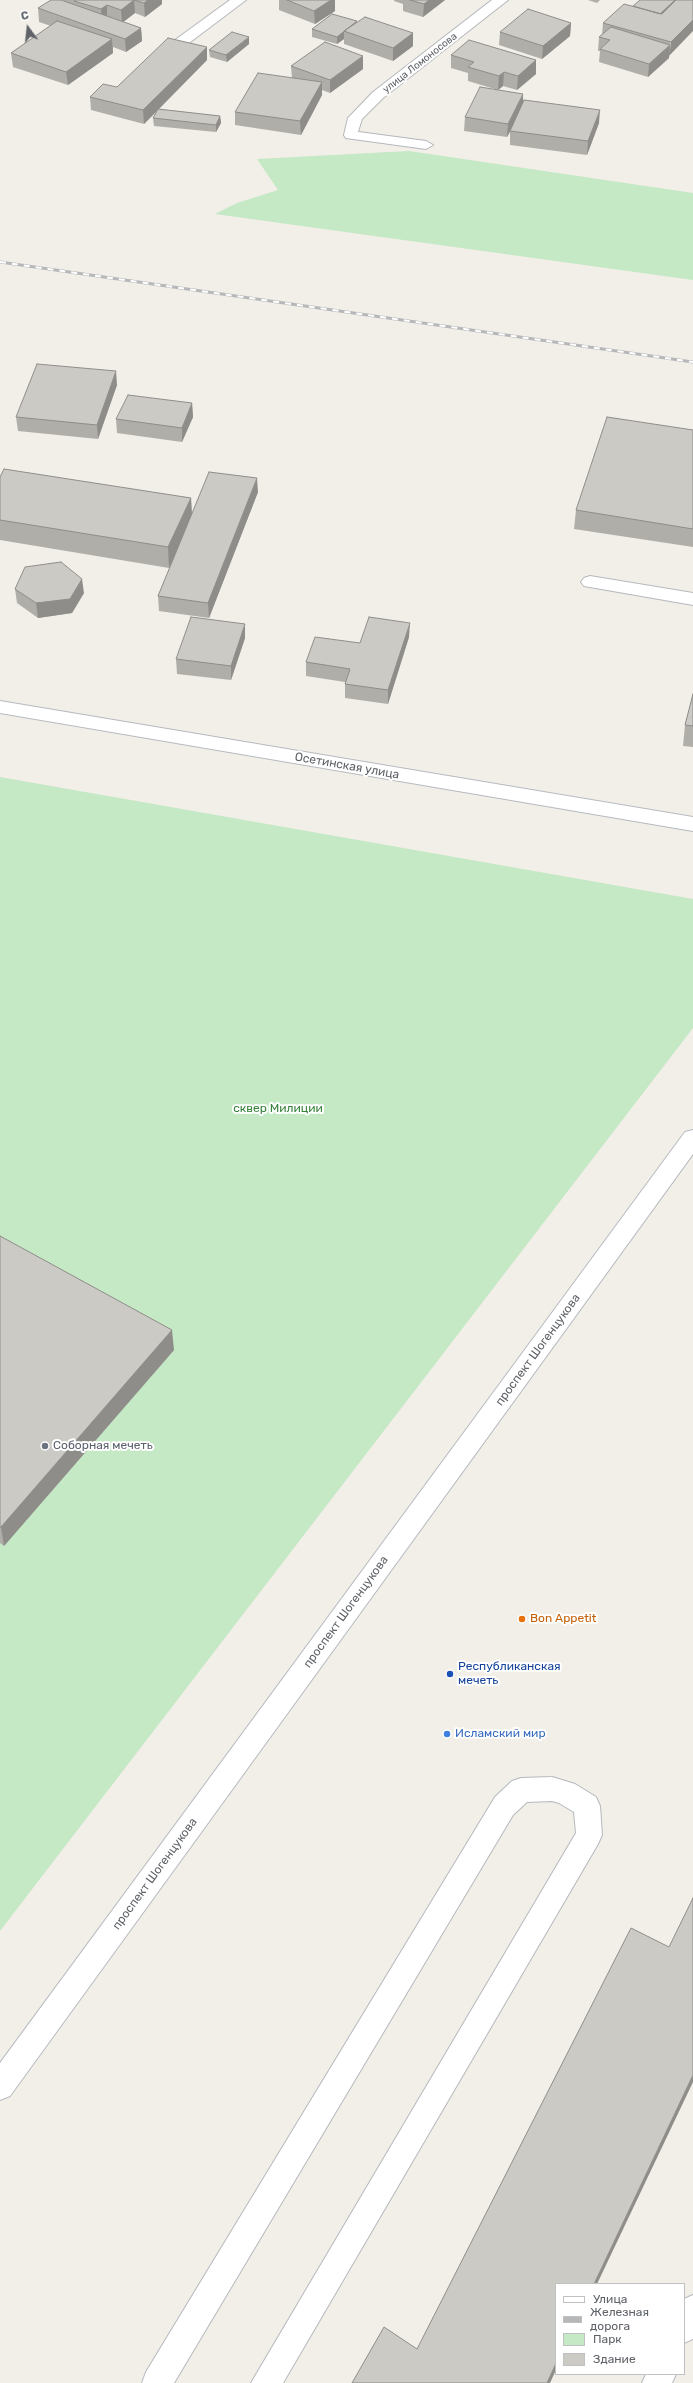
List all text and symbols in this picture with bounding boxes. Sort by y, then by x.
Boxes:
north arrow [8,8,48,48]
text: С [19,9,30,23]
street label: улица Ломоносова [381,30,459,96]
street label: Осетинская улица [294,750,400,782]
park label: сквер Милиции [233,1102,323,1116]
street label: проспект Шогенцукова [493,1291,583,1409]
place label: Соборная мечеть [53,1439,153,1453]
marker: Соборная мечеть [40,1441,50,1451]
street label: проспект Шогенцукова [301,1553,391,1671]
place label: Bon Appetit [530,1612,596,1626]
marker: Bon Appetit [517,1614,527,1624]
place label: Республиканская мечеть [458,1660,561,1688]
marker: Республиканская мечеть [445,1669,455,1679]
place label: Исламский мир [455,1727,546,1741]
marker: Исламский мир [442,1729,452,1739]
street label: проспект Шогенцукова [110,1815,200,1933]
legend [555,2283,685,2375]
text: Улица [593,2292,627,2306]
text: Железная дорога [590,2305,649,2333]
text: Парк [593,2332,622,2346]
text: Здание [593,2352,636,2366]

